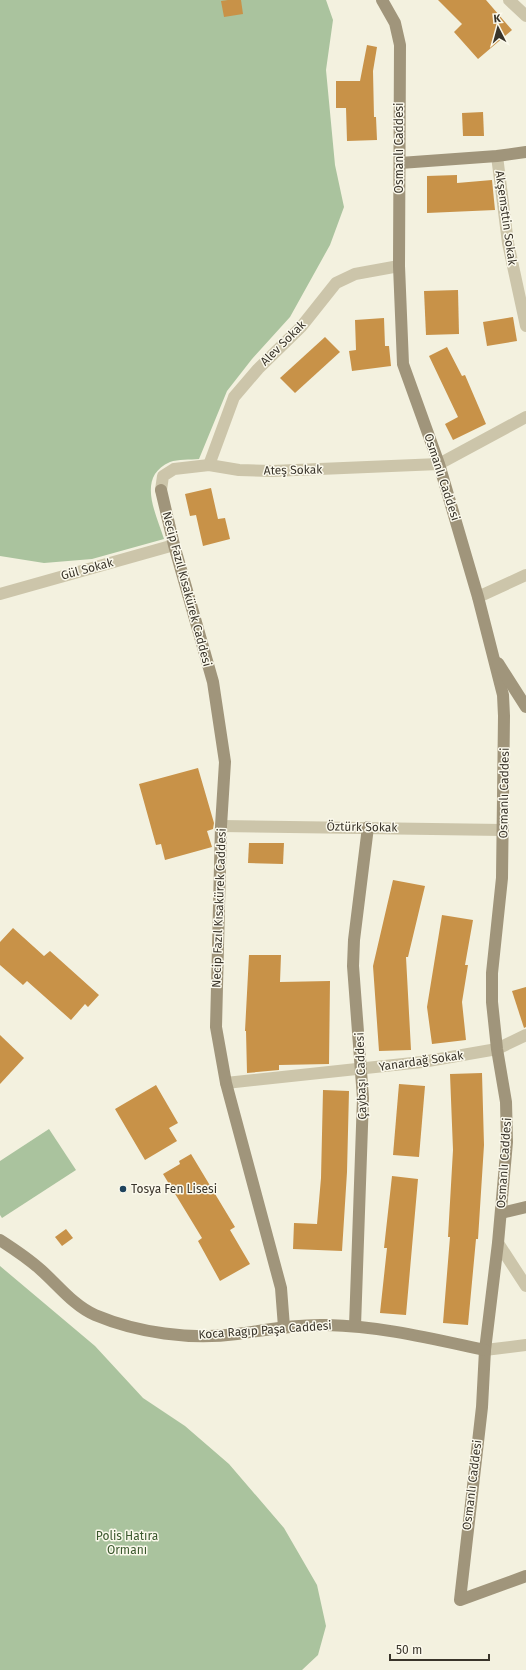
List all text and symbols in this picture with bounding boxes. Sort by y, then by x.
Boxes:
north arrow [478,8,518,48]
text: K [493,12,502,25]
street label: Osmanlı Caddesi [392,103,406,193]
street label: Akşemsttin Sokak [492,170,520,267]
street label: Alev Sokak [258,317,309,368]
street label: Osmanlı Caddesi [421,432,463,522]
street label: Ateş Sokak [264,462,323,478]
street label: Necip Fazıl Kısakürek Caddesi [160,510,214,668]
street label: Gül Sokak [59,555,115,583]
street label: Osmanlı Caddesi [496,747,512,839]
street label: Öztürk Sokak [326,817,398,835]
street label: Necip Fazıl Kısakürek Caddesi [209,828,229,988]
street label: Çaybaşı Caddesi [352,1032,370,1120]
street label: Yanardağ Sokak [378,1048,465,1074]
street label: Osmanlı Caddesi [494,1117,514,1209]
place label: Tosya Fen Lisesi [131,1182,217,1196]
marker: Tosya Fen Lisesi [118,1184,128,1194]
street label: Koca Ragıp Paşa Caddesi [198,1318,332,1342]
street label: Osmanlı Caddesi [460,1439,484,1531]
park label: Polis Hatıra Ormanı [96,1529,158,1557]
scale bar [390,1636,489,1662]
text: 50 m [396,1643,422,1657]

